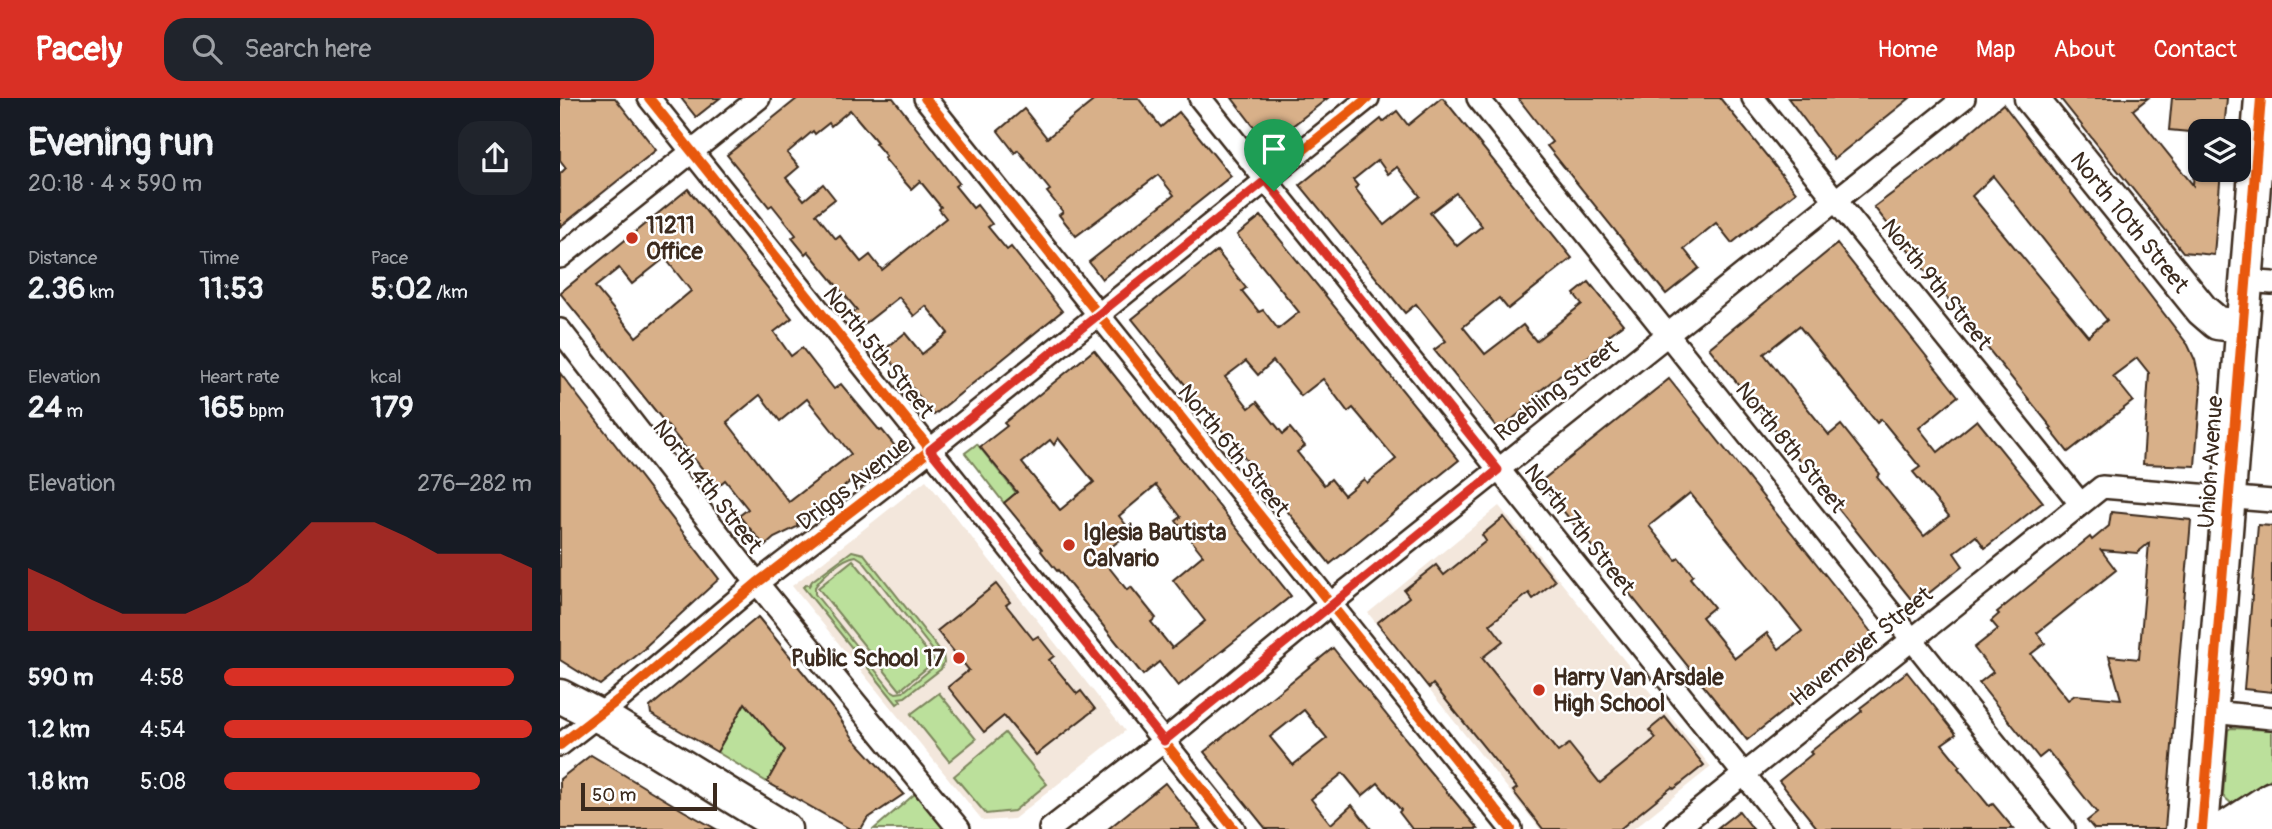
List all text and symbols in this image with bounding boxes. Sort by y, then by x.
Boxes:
search box [164,18,654,81]
text: Pacely [35,29,122,70]
icon: search [188,30,226,68]
text: Search here [244,33,371,65]
text: Home [1877,35,1938,64]
text: Map [1976,35,2016,64]
text: About [2054,35,2116,64]
text: Contact [2154,35,2237,64]
text: Evening run [28,119,214,167]
pin [1244,119,1304,191]
map controls [2188,119,2251,182]
button: layers [2188,119,2251,182]
button: share [458,121,532,195]
icon: arrive [1255,130,1293,168]
street label: North 10th Street [2064,146,2196,299]
text: 20:18 · 4 × 590 m [28,169,202,198]
place label: 11211 Office [646,211,703,266]
street label: North 9th Street [1875,213,1999,356]
marker: 11211 Office [624,230,640,246]
text: Distance [28,246,97,270]
text: Time [199,246,239,270]
text: Pace [371,246,408,270]
text: 2.36 [28,270,86,307]
text: 11:53 [199,270,264,307]
text: 5:02 [371,270,432,307]
text: km [86,280,114,304]
text: /km [432,280,468,304]
street label: North 5th Street [817,281,941,425]
street label: Roebling Street [1488,332,1625,448]
text: Elevation [28,365,100,389]
text: Heart rate [199,365,279,389]
text: kcal [371,365,402,389]
street label: North 8th Street [1729,376,1853,519]
street label: North 6th Street [1171,378,1296,523]
text: 24 [28,389,62,426]
text: 165 [199,389,245,426]
text: 179 [371,389,414,426]
street label: Union Avenue [2191,394,2230,529]
text: m [62,399,83,423]
text: bpm [245,399,284,423]
street label: North 4th Street [646,414,769,560]
street label: Driggs Avenue [791,430,916,537]
street label: North 7th Street [1518,458,1642,601]
text: Elevation [28,469,116,498]
text: 276–282 m [417,469,532,498]
place label: Iglesia Bautista Calvario [1083,518,1227,573]
marker: Iglesia Bautista Calvario [1061,537,1077,553]
street label: Havemeyer Street [1784,580,1939,713]
place label: Public School 17 [791,644,946,673]
marker: Public School 17 [951,650,967,666]
text: 590 m [28,663,93,692]
text: 4:58 [140,663,184,692]
place label: Harry Van Arsdale High School [1553,663,1724,718]
marker: Harry Van Arsdale High School [1531,682,1547,698]
text: 1.2 km [28,715,90,744]
text: 4:54 [140,715,185,744]
text: 1.8 km [28,767,89,796]
text: 5:08 [140,767,186,796]
scale bar [581,780,718,812]
text: 50 m [592,783,636,807]

